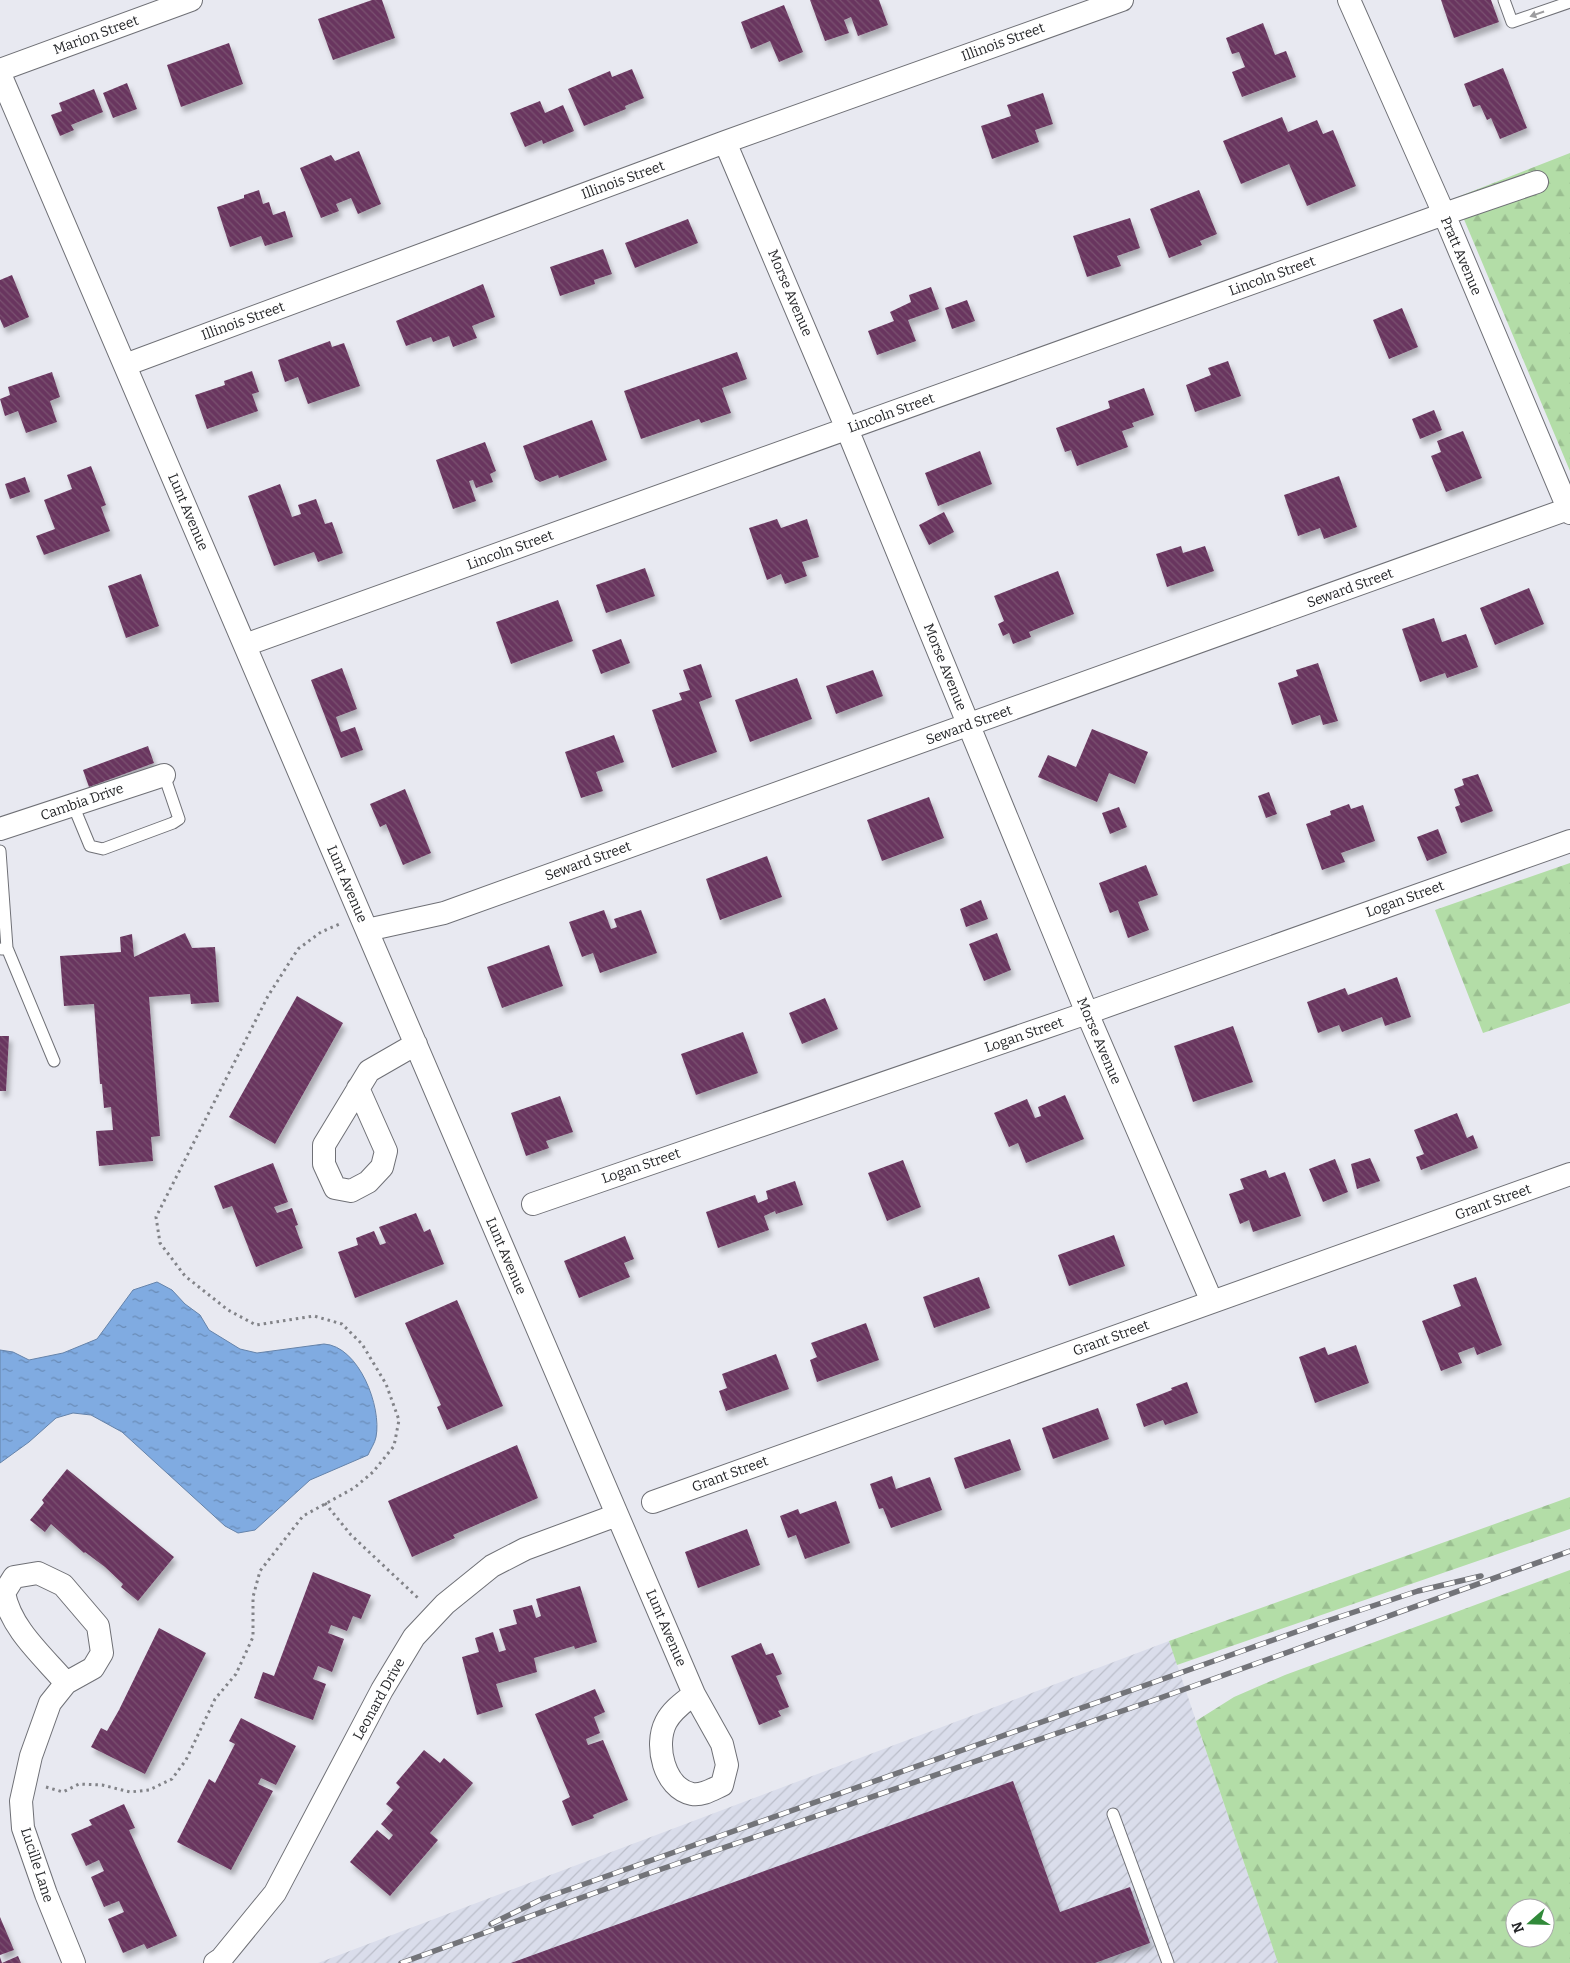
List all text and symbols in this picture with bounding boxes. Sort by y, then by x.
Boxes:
one-way arrow [1529,10,1544,18]
street label: Marion Street [51,12,141,58]
street label: Illinois Street [959,19,1047,65]
street label: Illinois Street [579,157,667,203]
street label: Pratt Avenue [1437,214,1485,298]
street label: Morse Avenue [764,247,816,339]
street label: Lincoln Street [1226,252,1318,300]
street label: Illinois Street [199,298,287,344]
street label: Lincoln Street [845,389,937,437]
street label: Lunt Avenue [164,471,212,553]
street label: Lincoln Street [464,526,556,574]
street label: Seward Street [1304,565,1396,611]
street label: Morse Avenue [920,621,970,713]
street label: Seward Street [923,702,1015,748]
street label: Cambia Drive [38,780,126,824]
street label: Seward Street [542,838,634,884]
street label: Lunt Avenue [323,843,371,925]
street label: Logan Street [1364,877,1446,921]
street label: Morse Avenue [1073,995,1125,1087]
street label: Logan Street [982,1014,1066,1056]
street label: Logan Street [599,1145,683,1187]
street label: Grant Street [1453,1180,1533,1224]
street label: Lunt Avenue [482,1215,530,1297]
street label: Grant Street [1071,1316,1151,1360]
street label: Grant Street [690,1452,770,1496]
street label: Lunt Avenue [642,1587,690,1669]
street label: Leonard Drive [349,1655,409,1743]
street label: Lucille Lane [17,1825,57,1905]
north arrow [1505,1898,1555,1948]
text: N [1508,1919,1528,1935]

